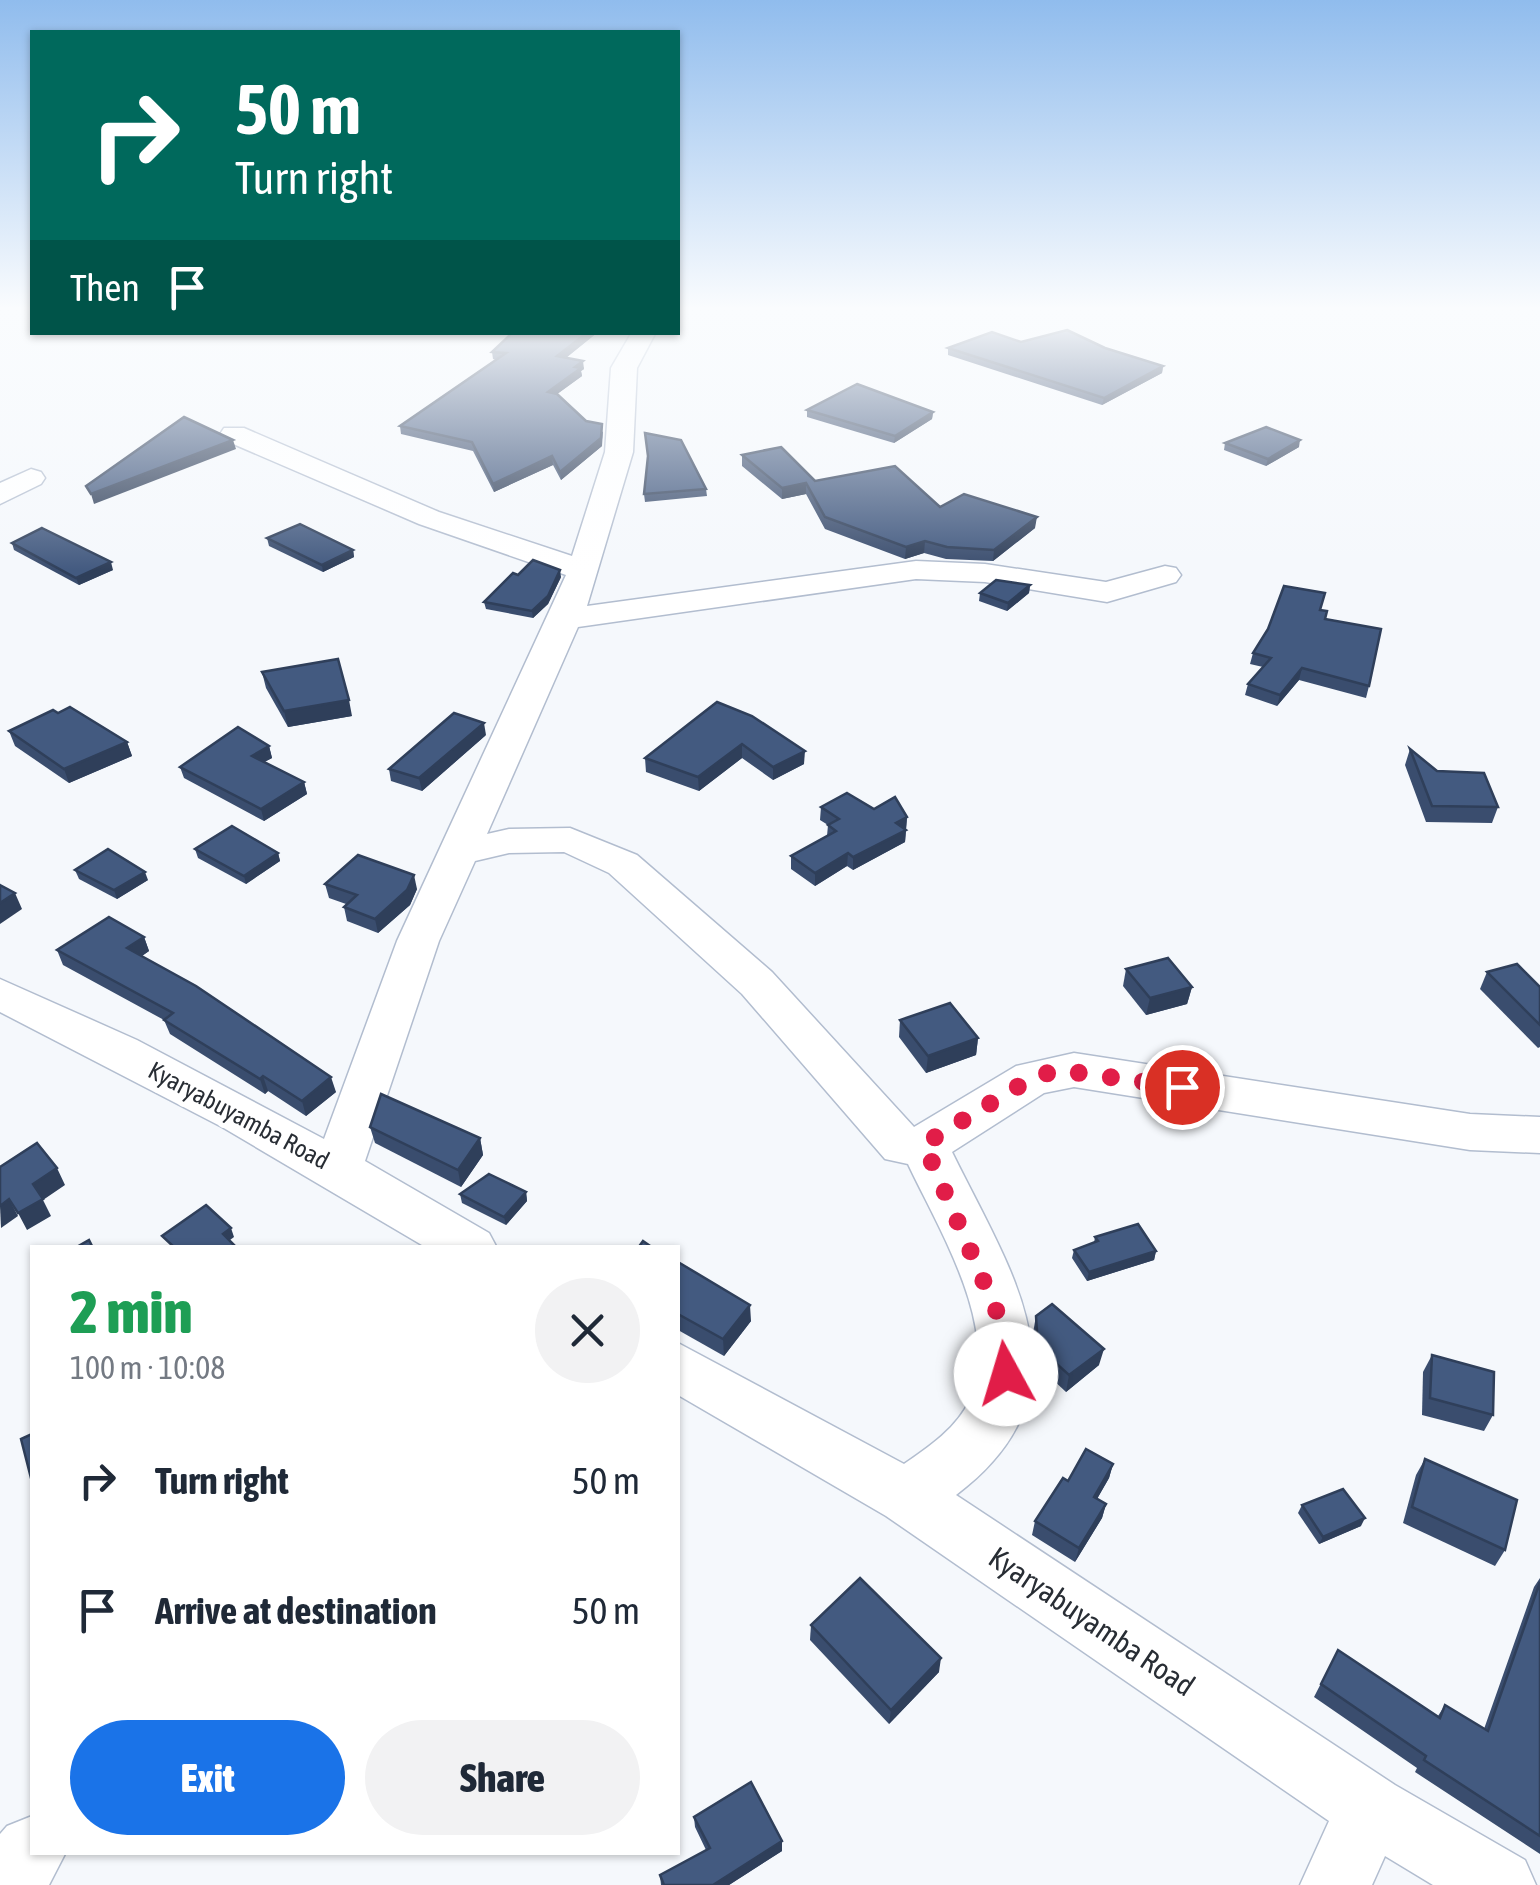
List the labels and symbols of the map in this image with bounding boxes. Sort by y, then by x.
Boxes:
pin [1140,1045,1225,1130]
street label: Kyaryabuyamba Road [144,1056,334,1174]
position arrow [954,1322,1058,1426]
street label: Kyaryabuyamba Road [983,1540,1201,1702]

